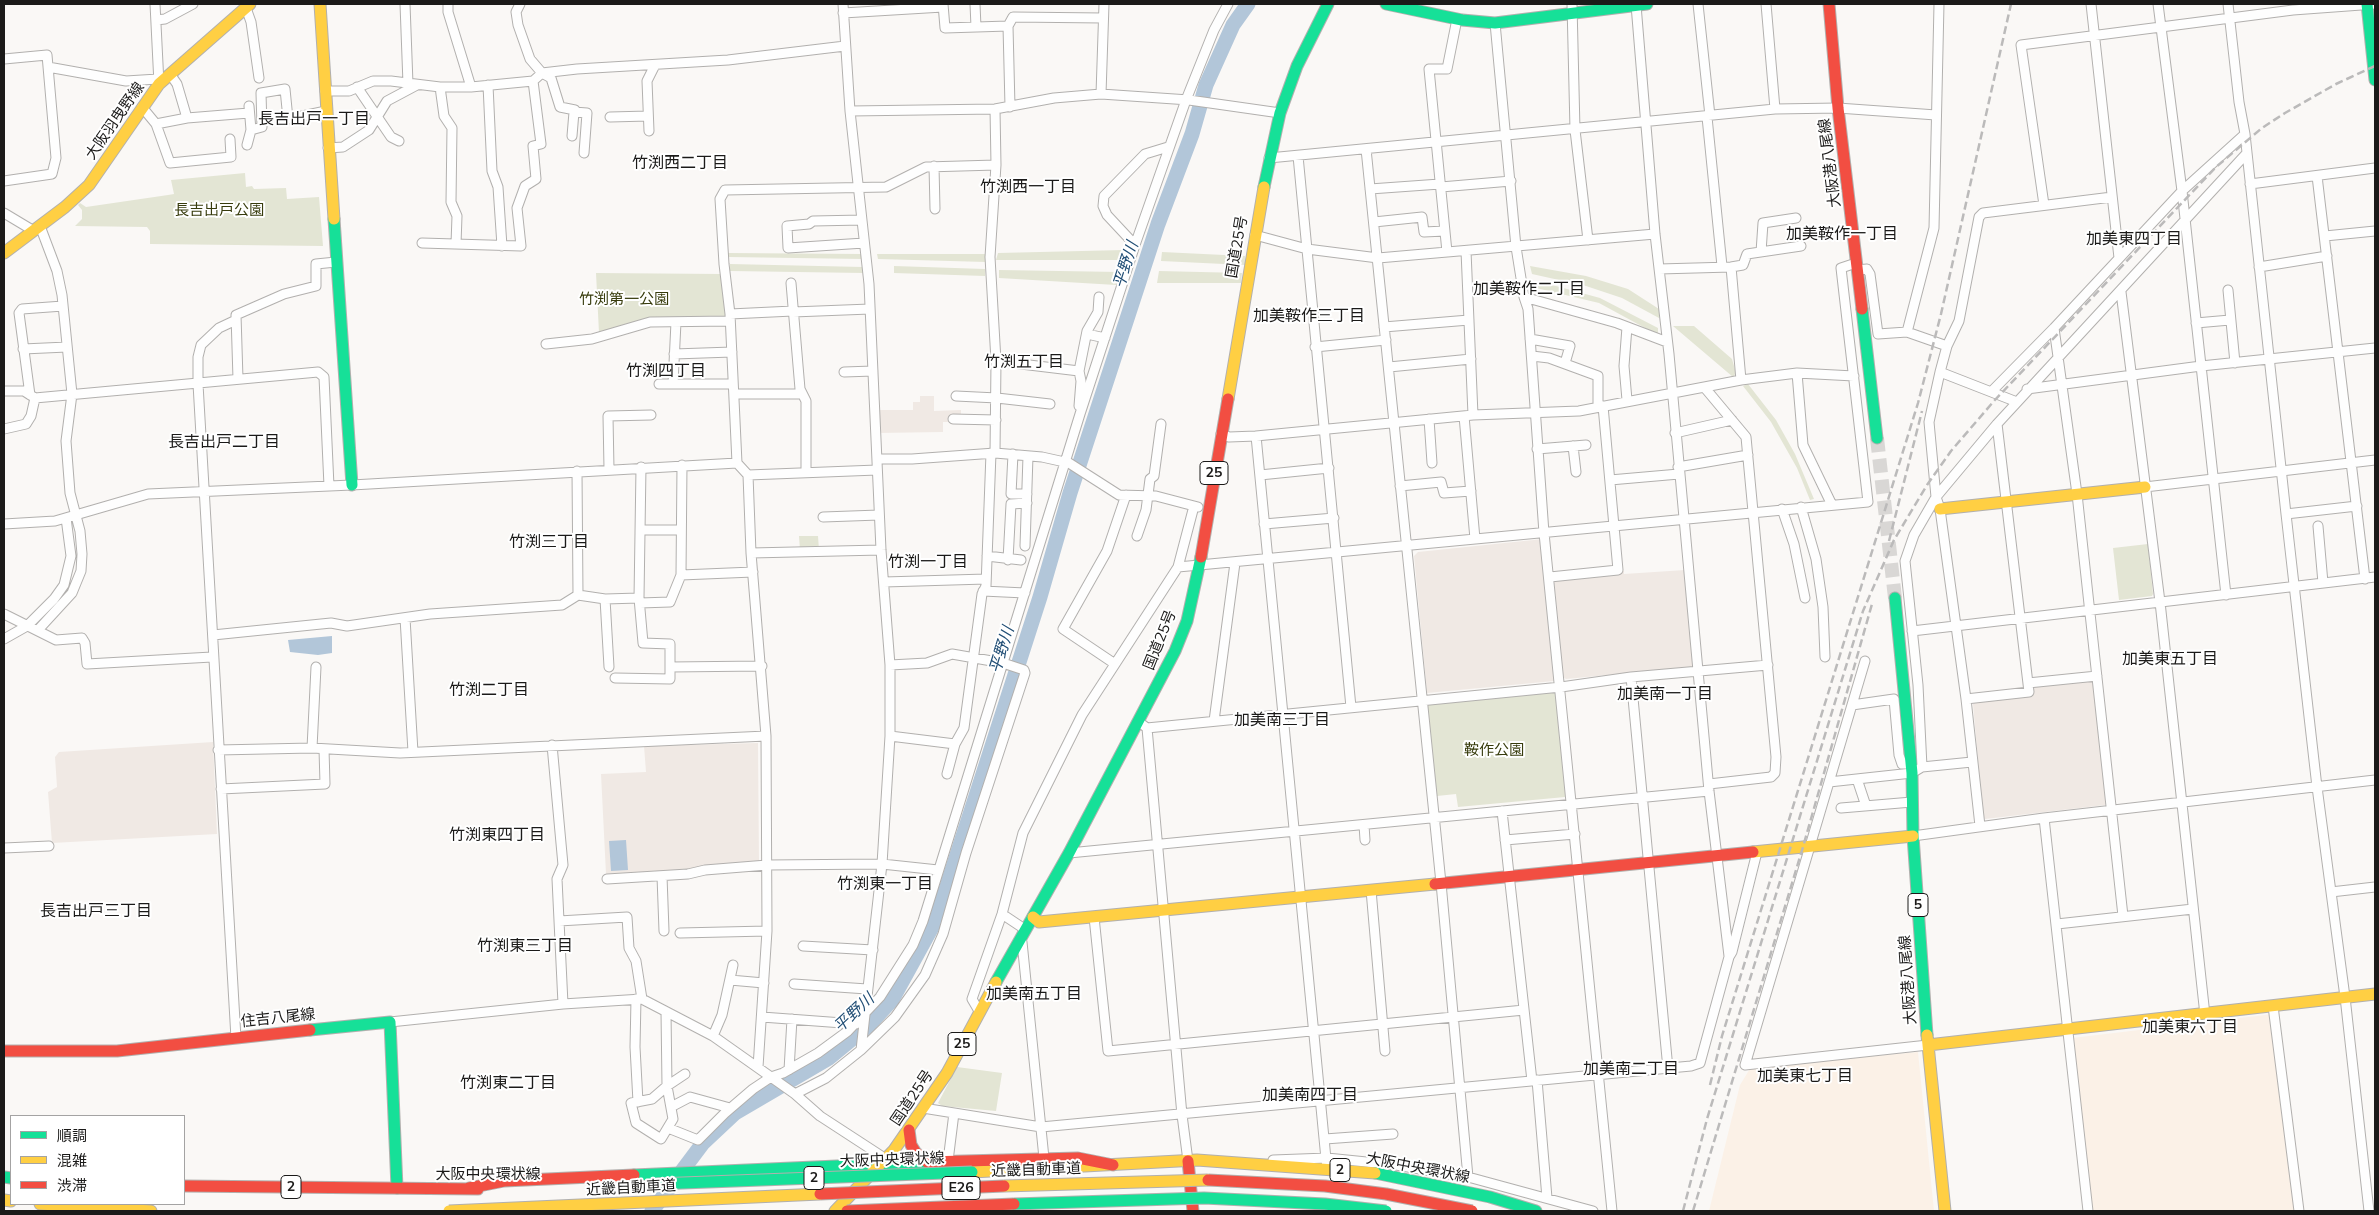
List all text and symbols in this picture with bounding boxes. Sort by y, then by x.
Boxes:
street label: 大阪羽曳野線 [82,79,148,163]
district label: 長吉出戸一丁目 [258,109,370,129]
street label: 大阪港八尾線 [1816,117,1844,209]
district label: 竹渕西二丁目 [632,153,728,173]
district label: 竹渕西一丁目 [980,177,1076,197]
park label: 長吉出戸公園 [174,201,264,219]
street label: 国道25号 [1223,214,1251,280]
district label: 加美鞍作一丁目 [1786,224,1898,244]
district label: 加美東四丁目 [2086,229,2182,249]
water label: 平野川 [1109,239,1143,291]
district label: 加美鞍作二丁目 [1473,279,1585,299]
park label: 竹渕第一公園 [579,290,669,308]
district label: 加美鞍作三丁目 [1253,306,1365,326]
district label: 竹渕五丁目 [984,352,1064,372]
district label: 竹渕四丁目 [626,361,706,381]
district label: 長吉出戸二丁目 [168,432,280,452]
road number: 25 [1200,462,1228,484]
district label: 竹渕三丁目 [509,532,589,552]
district label: 竹渕一丁目 [888,552,968,572]
street label: 国道25号 [1140,607,1180,673]
water label: 平野川 [986,624,1018,676]
district label: 加美東五丁目 [2122,649,2218,669]
district label: 竹渕二丁目 [449,680,529,700]
district label: 加美南一丁目 [1617,684,1713,704]
district label: 加美南三丁目 [1234,710,1330,730]
park label: 鞍作公園 [1464,741,1524,759]
district label: 竹渕東四丁目 [449,825,545,845]
district label: 竹渕東一丁目 [837,874,933,894]
road number: 5 [1908,894,1928,916]
district label: 長吉出戸三丁目 [40,901,152,921]
street label: 大阪港八尾線 [1896,934,1920,1026]
district label: 竹渕東三丁目 [477,936,573,956]
district label: 加美南五丁目 [986,984,1082,1004]
water label: 平野川 [830,990,878,1036]
street label: 住吉八尾線 [240,1005,316,1031]
district label: 加美東六丁目 [2142,1017,2238,1037]
road number: 25 [948,1032,976,1056]
district label: 加美南二丁目 [1583,1059,1679,1079]
district label: 加美東七丁目 [1757,1066,1853,1086]
street label: 国道25号 [887,1067,937,1129]
district label: 竹渕東二丁目 [460,1073,556,1093]
district label: 加美南四丁目 [1262,1085,1358,1105]
legend [10,1115,185,1205]
text: 順調 [57,1126,87,1145]
street label: 大阪中央環状線 [839,1149,945,1171]
street label: 大阪中央環状線 [1365,1149,1471,1187]
text: 混雑 [57,1151,87,1170]
road number: 2 [1330,1158,1350,1182]
street label: 近畿自動車道 [991,1159,1081,1181]
street label: 大阪中央環状線 [436,1165,540,1183]
road number: 2 [804,1166,824,1190]
text: 渋滞 [57,1176,87,1195]
road number: 2 [281,1176,301,1198]
road number: E26 [942,1176,980,1200]
street label: 近畿自動車道 [586,1177,676,1199]

